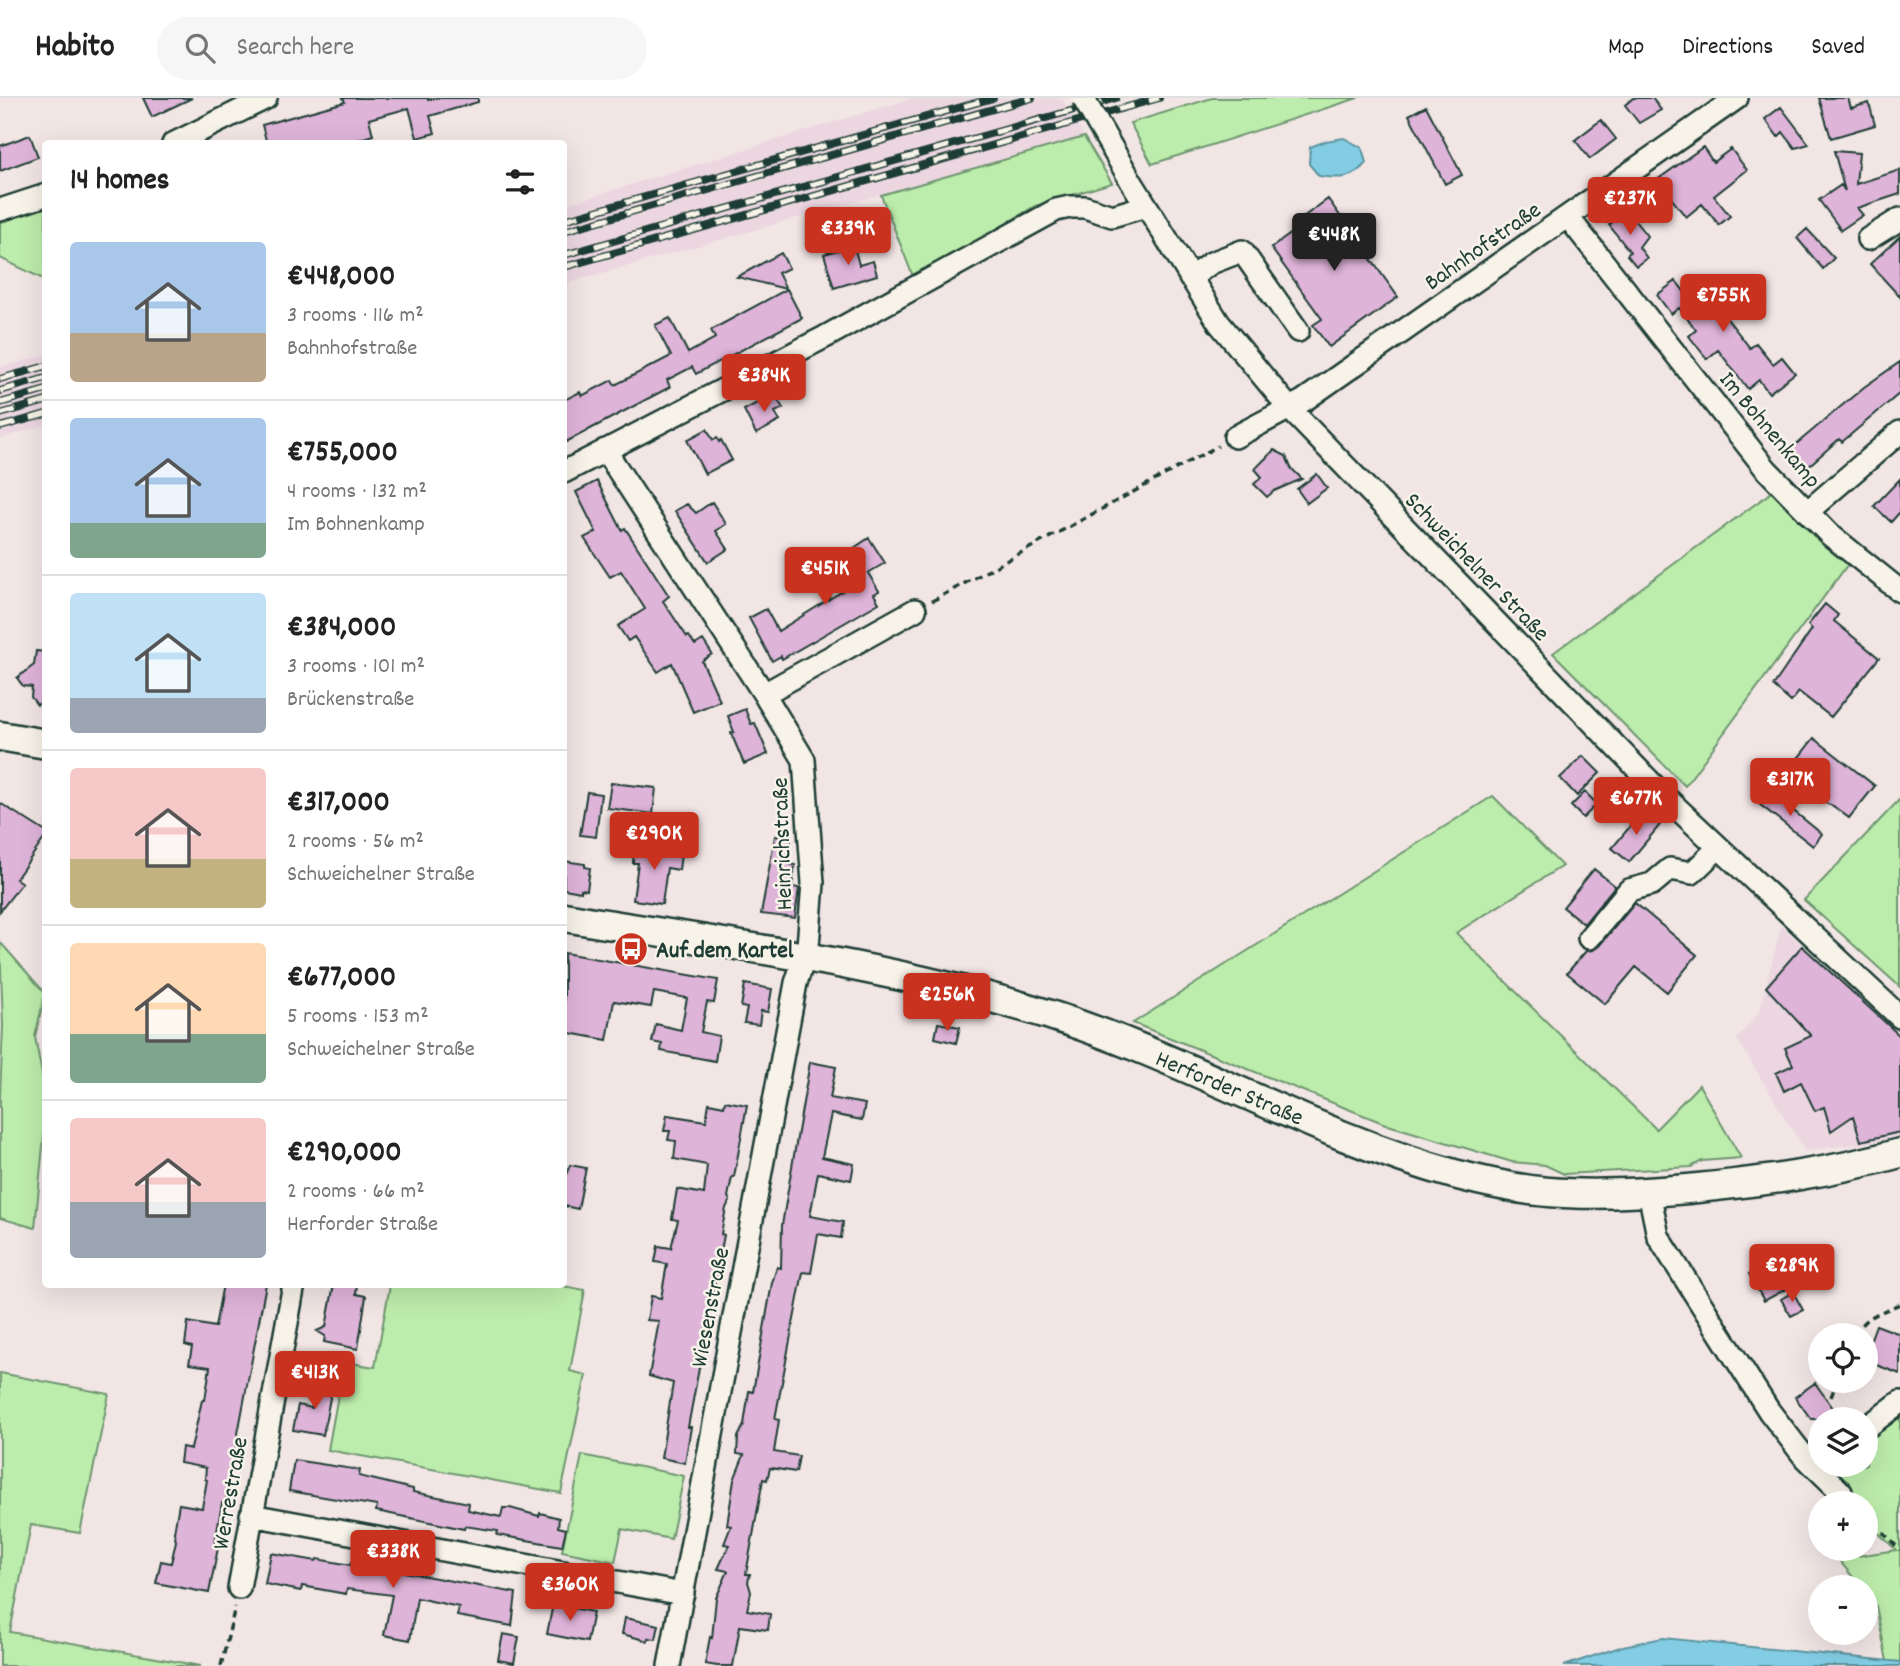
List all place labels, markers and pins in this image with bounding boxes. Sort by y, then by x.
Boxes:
pin: €237K [1581,178,1679,237]
pin: €339K [799,208,897,267]
pin: €448K [1285,214,1383,273]
pin: €755K [1674,274,1772,334]
pin: €384K [715,354,813,414]
pin: €451K [776,547,874,607]
pin: €317K [1741,758,1839,818]
pin: €677K [1587,778,1685,837]
pin: €290K [605,812,703,872]
bus stop icon: Auf dem Kartel [612,930,650,968]
place label: Auf dem Kartel [656,935,794,969]
pin: €256K [898,974,996,1033]
pin: €289K [1743,1244,1841,1304]
pin: €413K [266,1352,364,1411]
pin: €338K [344,1530,442,1590]
pin: €360K [521,1564,619,1623]

